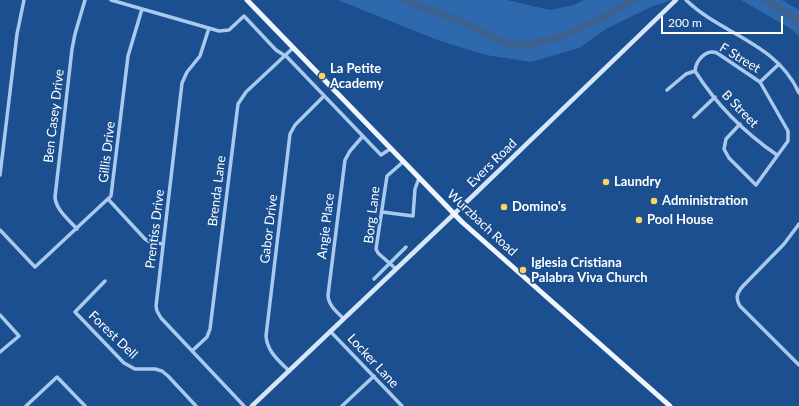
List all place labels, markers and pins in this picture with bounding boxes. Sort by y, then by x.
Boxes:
place label: La Petite Academy [330,61,384,92]
marker: La Petite Academy [317,71,327,81]
place label: Laundry [614,174,661,190]
marker: Laundry [601,177,611,187]
place label: Administration [662,193,748,209]
marker: Administration [649,196,659,206]
place label: Domino's [512,199,566,215]
marker: Domino's [499,202,509,212]
place label: Pool House [647,212,713,228]
marker: Pool House [634,215,644,225]
place label: Iglesia Cristiana Palabra Viva Church [531,255,647,286]
marker: Iglesia Cristiana Palabra Viva Church [518,265,528,275]

